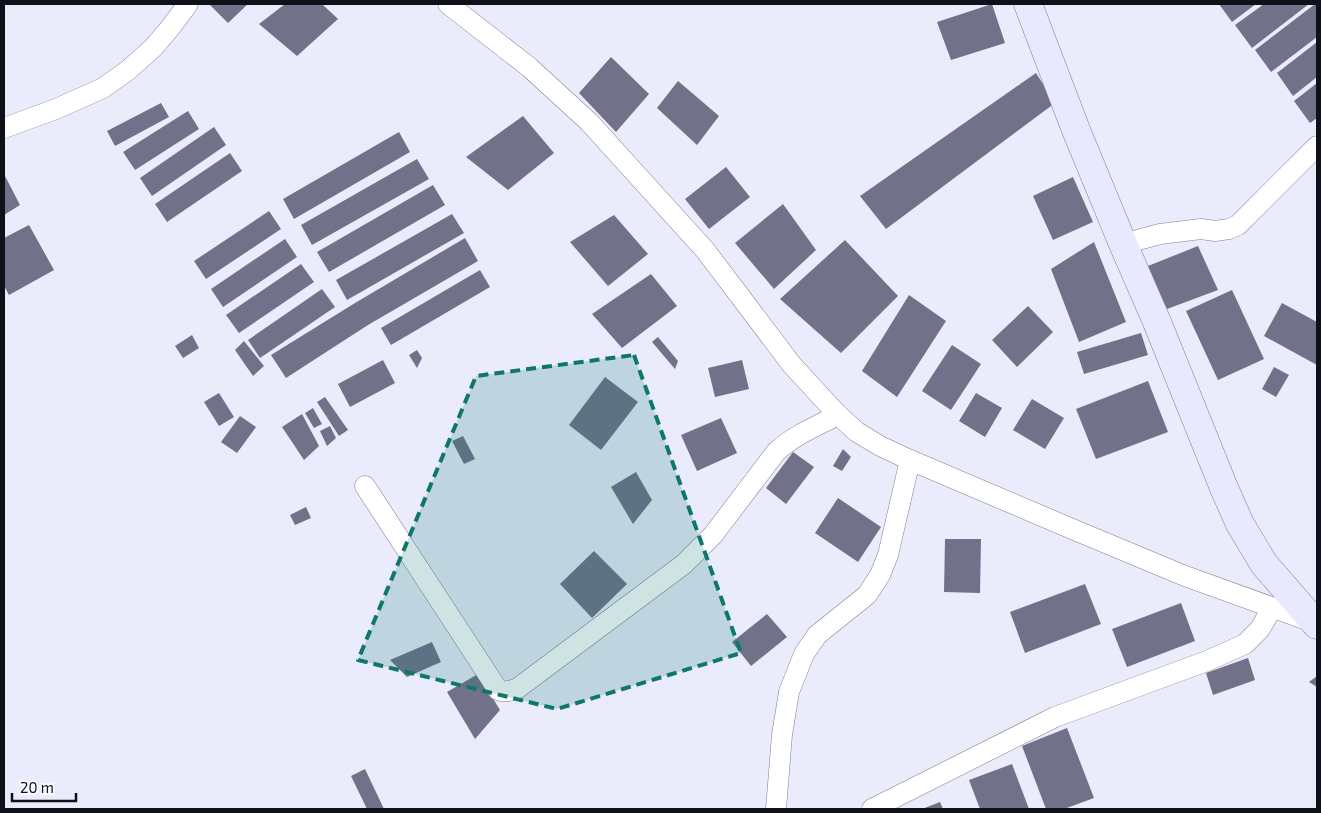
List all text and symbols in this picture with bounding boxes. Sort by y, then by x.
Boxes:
scale bar [12,770,76,802]
text: 20 m [20,778,54,796]

